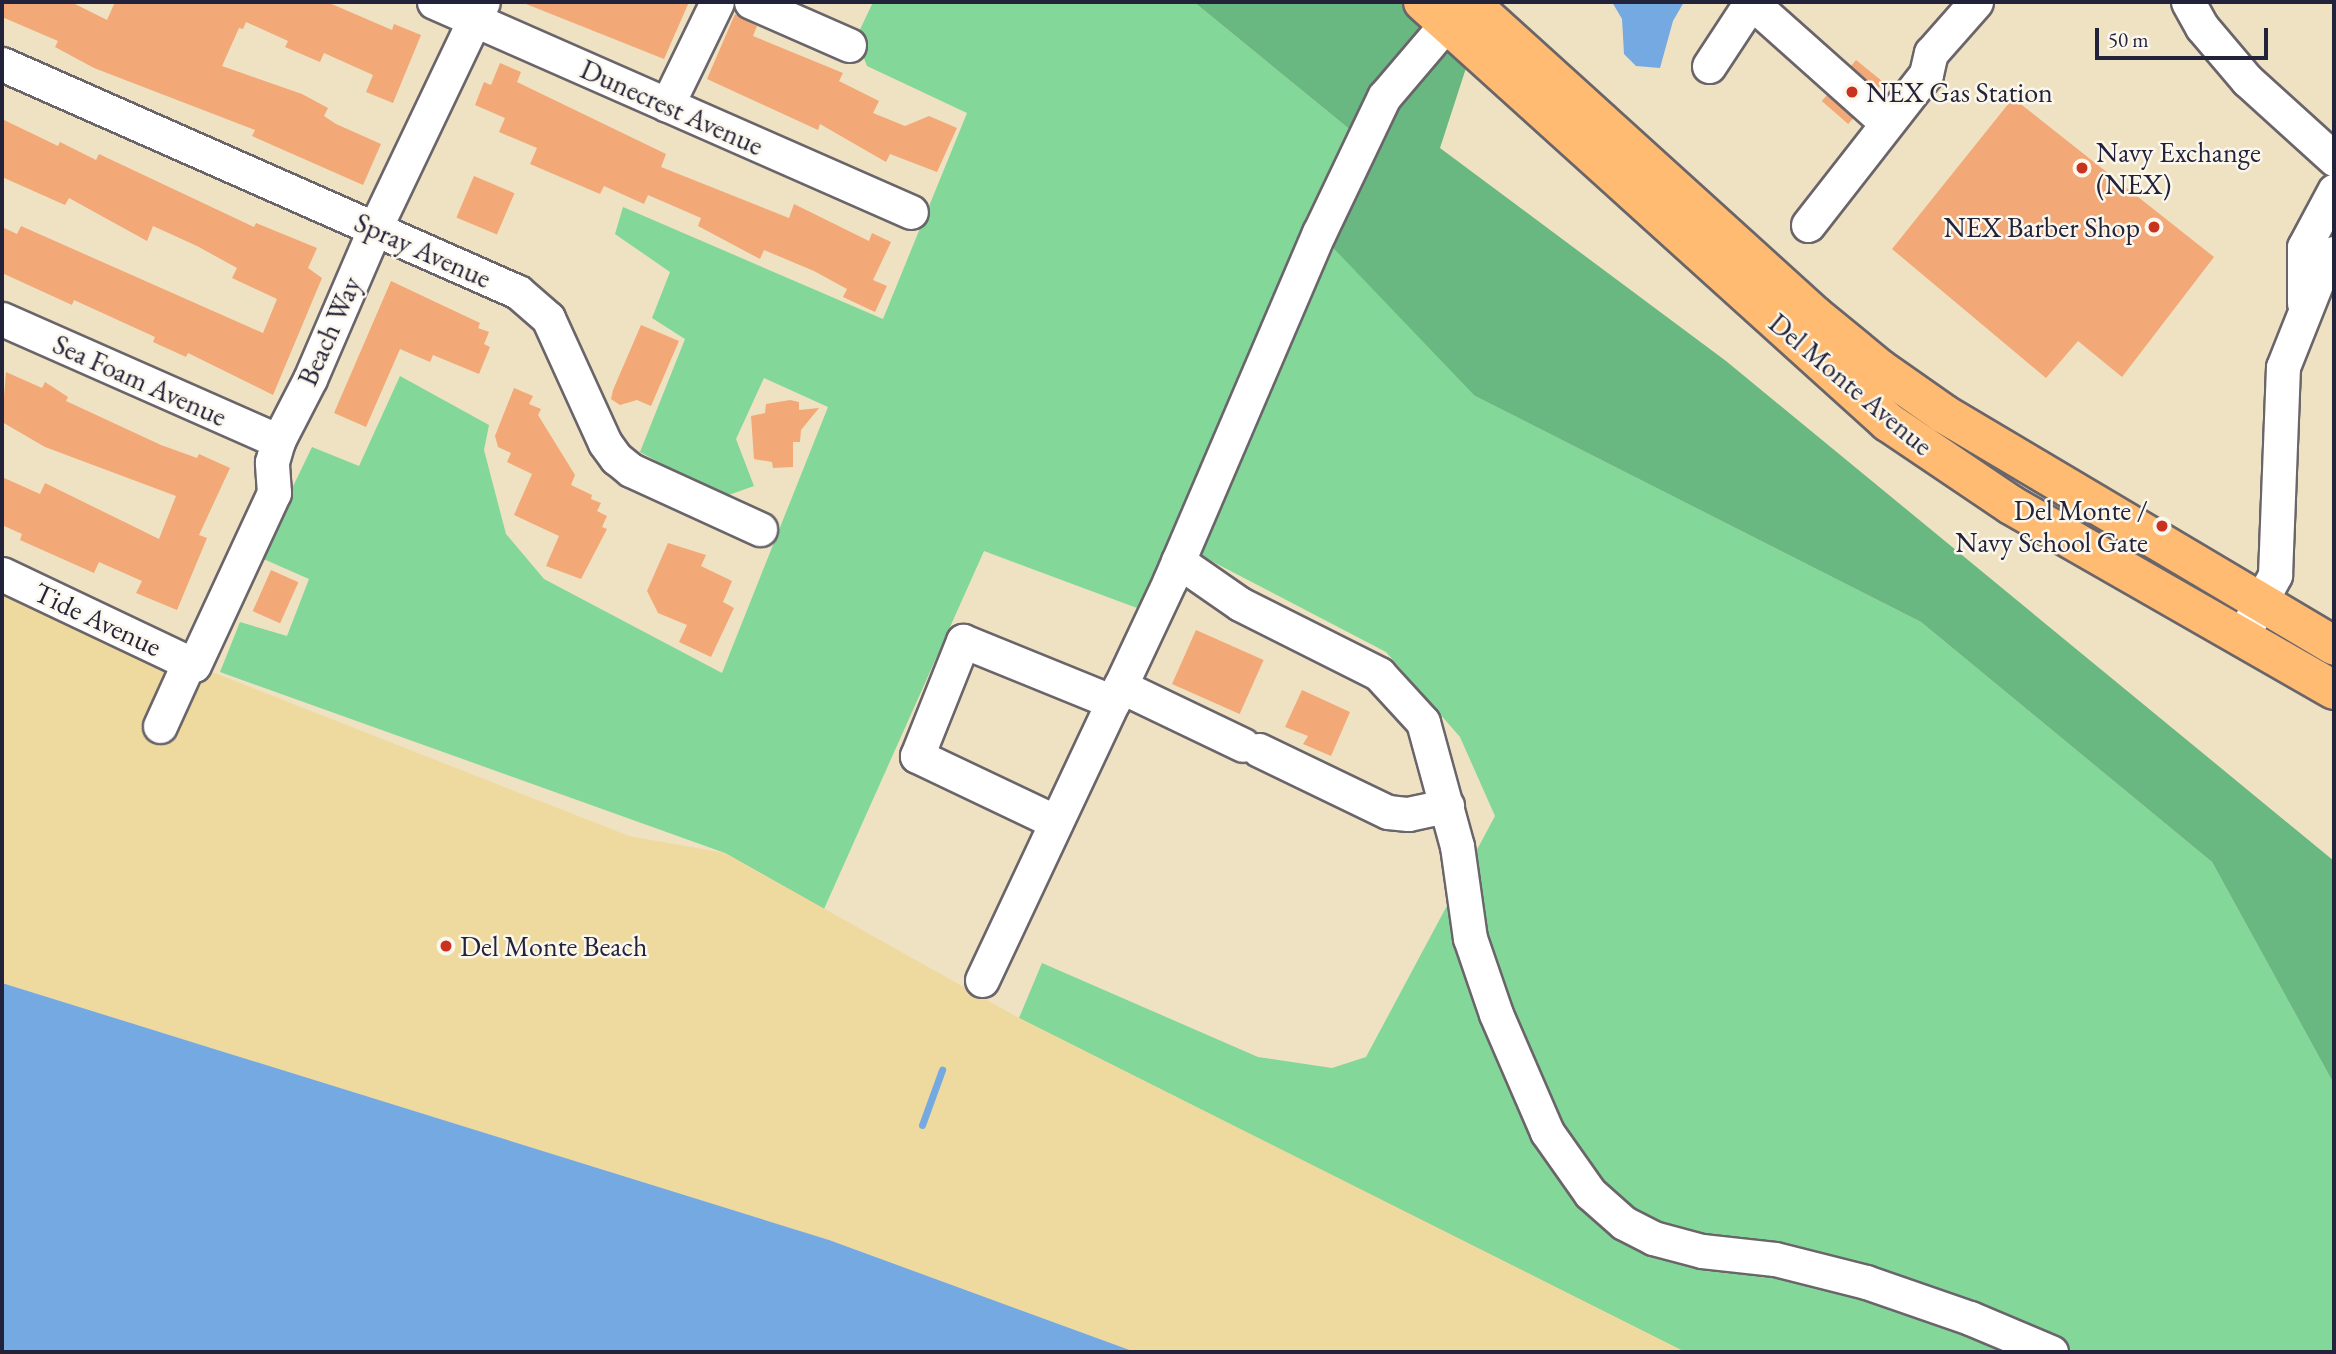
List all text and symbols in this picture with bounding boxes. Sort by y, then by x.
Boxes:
scale bar [2098,14,2271,58]
text: 50 m [2108,26,2149,53]
street label: Dunecrest Avenue [575,52,769,162]
place label: NEX Gas Station [1866,75,2053,109]
marker: NEX Gas Station [1844,84,1860,100]
place label: Navy Exchange (NEX) [2096,135,2261,201]
marker: Navy Exchange (NEX) [2074,160,2090,176]
street label: Spray Avenue [349,205,497,295]
place label: NEX Barber Shop [1944,210,2140,244]
marker: NEX Barber Shop [2146,219,2162,235]
street label: Beach Way [290,271,368,391]
street label: Del Monte Avenue [1762,306,1940,462]
street label: Sea Foam Avenue [48,327,232,433]
place label: Del Monte / Navy School Gate [1955,493,2148,559]
marker: Del Monte / Navy School Gate [2154,518,2170,534]
street label: Tide Avenue [29,575,167,663]
place label: Del Monte Beach [460,929,647,963]
marker: Del Monte Beach [438,938,454,954]

